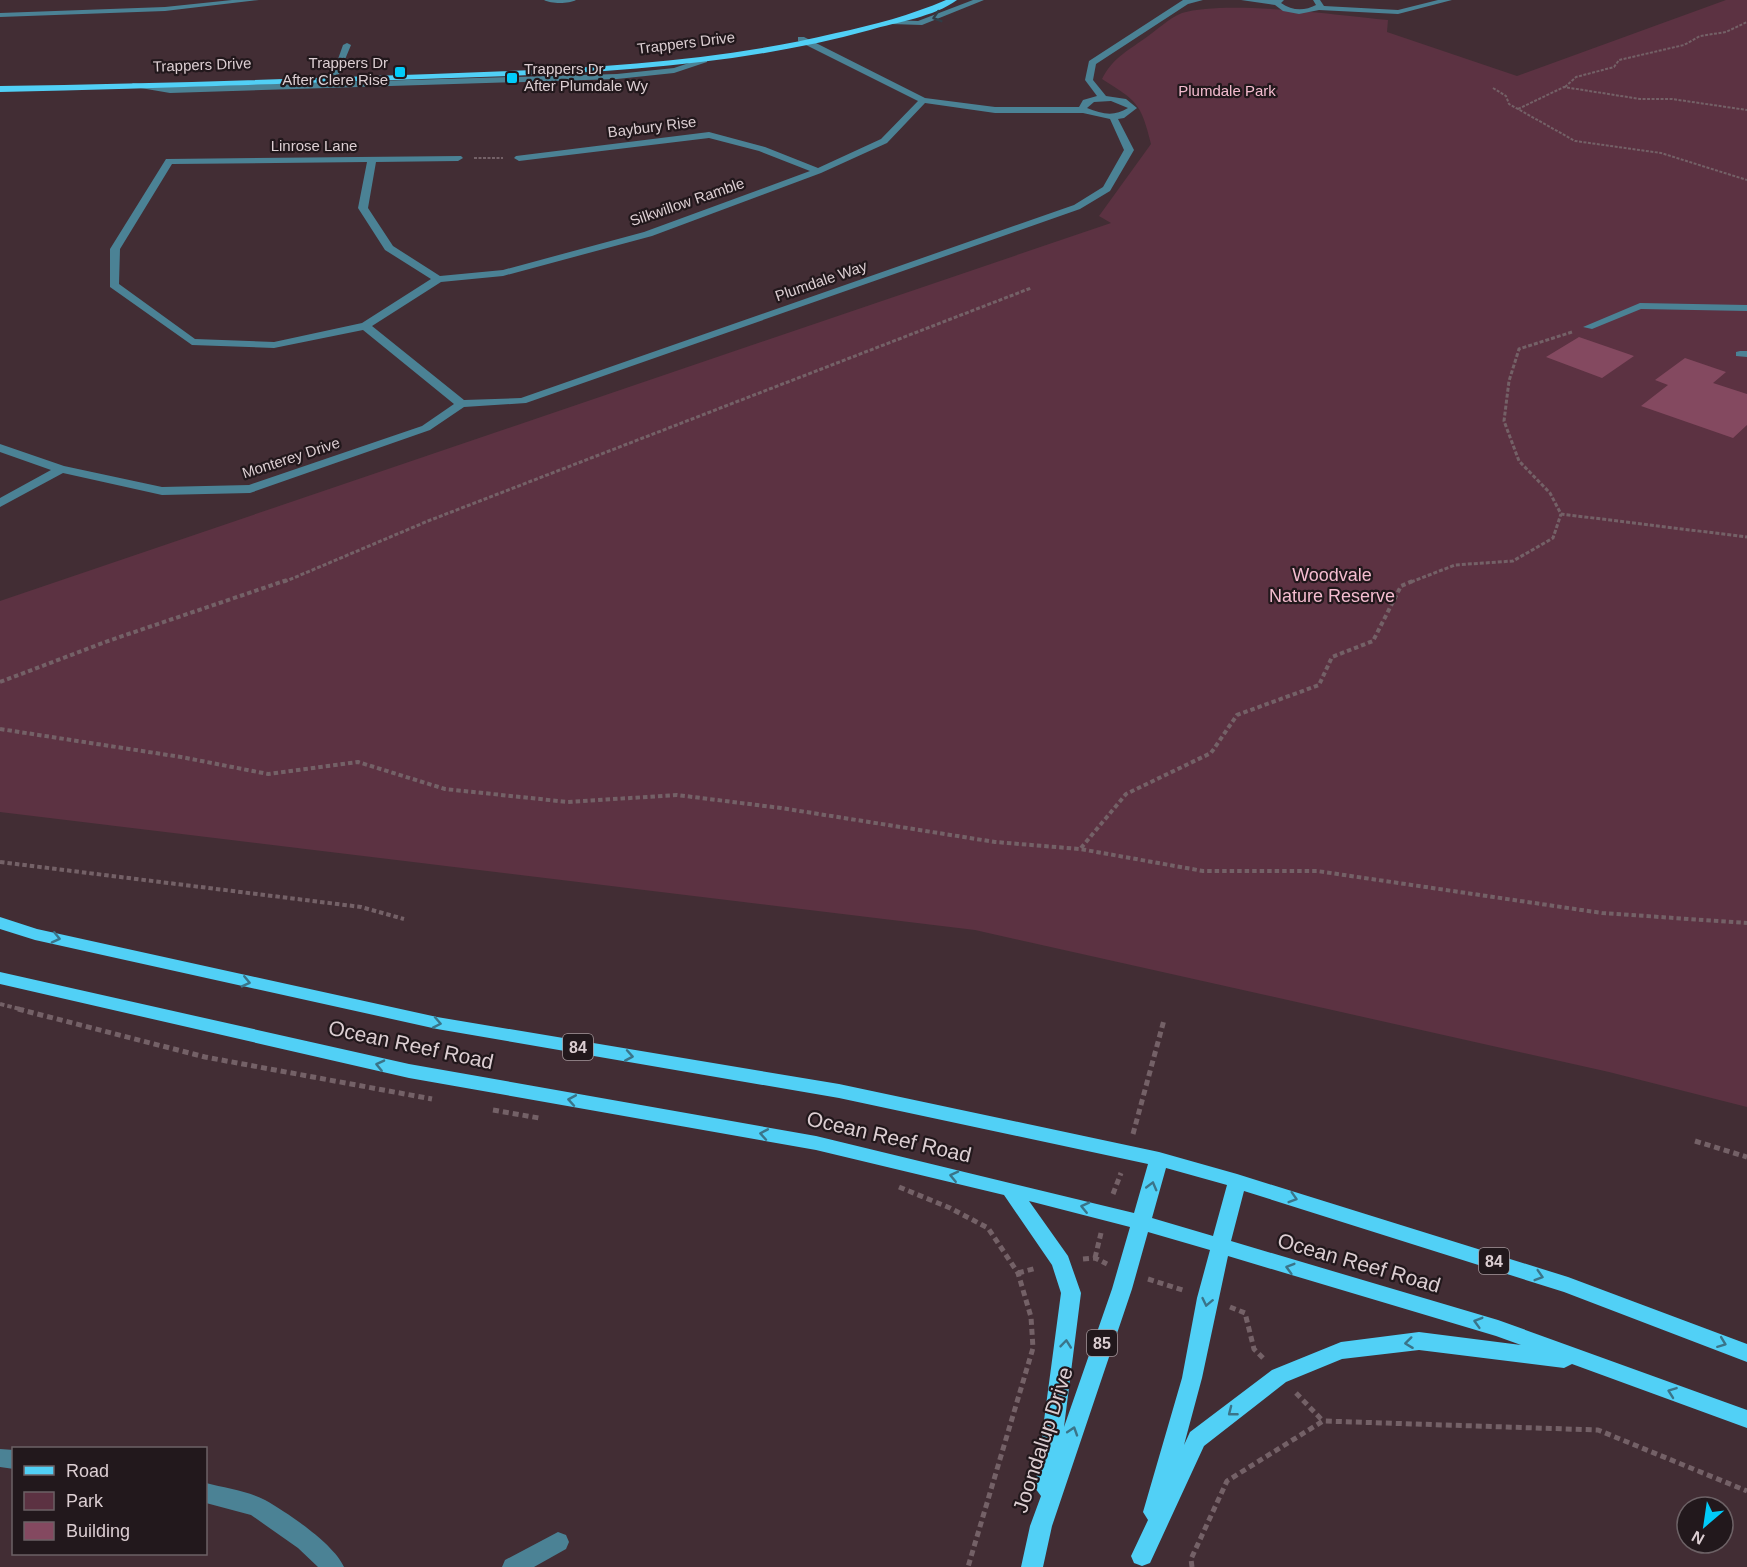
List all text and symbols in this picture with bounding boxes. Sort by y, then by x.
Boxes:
one-way arrow [932,10,943,22]
street label: Trappers Drive [636,28,736,57]
street label: Trappers Drive [152,54,252,75]
place label: Trappers Dr After Clere Rise [282,54,388,88]
place label: Trappers Dr After Plumdale Wy [524,60,649,94]
marker: Trappers Dr After Clere Rise [393,65,407,79]
marker: Trappers Dr After Plumdale Wy [505,71,519,85]
park label: Plumdale Park [1178,82,1276,99]
street label: Baybury Rise [607,113,697,140]
street label: Linrose Lane [271,137,357,154]
street label: Silkwillow Ramble [627,174,746,229]
street label: Plumdale Way [773,257,870,304]
street label: Monterey Drive [240,434,342,481]
park label: Woodvale Nature Reserve [1269,565,1395,606]
one-way arrow [51,931,61,944]
one-way arrow [241,975,251,988]
street label: Ocean Reef Road [326,1016,496,1073]
one-way arrow [432,1016,442,1029]
road number: 84 [563,1034,593,1060]
one-way arrow [625,1049,634,1061]
one-way arrow [375,1059,385,1072]
one-way arrow [567,1094,577,1107]
street label: Ocean Reef Road [805,1106,974,1167]
one-way arrow [759,1128,769,1141]
one-way arrow [949,1171,959,1184]
one-way arrow [1144,1181,1157,1191]
one-way arrow [1287,1191,1298,1204]
one-way arrow [1080,1202,1090,1215]
street label: Ocean Reef Road [1275,1228,1443,1297]
road number: 84 [1479,1248,1509,1274]
one-way arrow [1285,1263,1296,1275]
one-way arrow [1533,1268,1544,1281]
one-way arrow [1201,1296,1214,1306]
one-way arrow [1473,1317,1483,1329]
road number: 85 [1087,1330,1117,1356]
one-way arrow [1404,1336,1414,1348]
one-way arrow [1716,1336,1727,1348]
one-way arrow [1059,1339,1072,1348]
street label: Joondalup Drive [1008,1364,1077,1516]
one-way arrow [1667,1386,1678,1399]
one-way arrow [1228,1404,1239,1415]
one-way arrow [1065,1426,1078,1437]
legend [12,1447,207,1555]
text: Road [66,1461,109,1481]
text: Park [66,1491,104,1511]
north arrow [1675,1495,1735,1555]
text: Building [66,1521,130,1541]
text: N [1689,1527,1707,1548]

